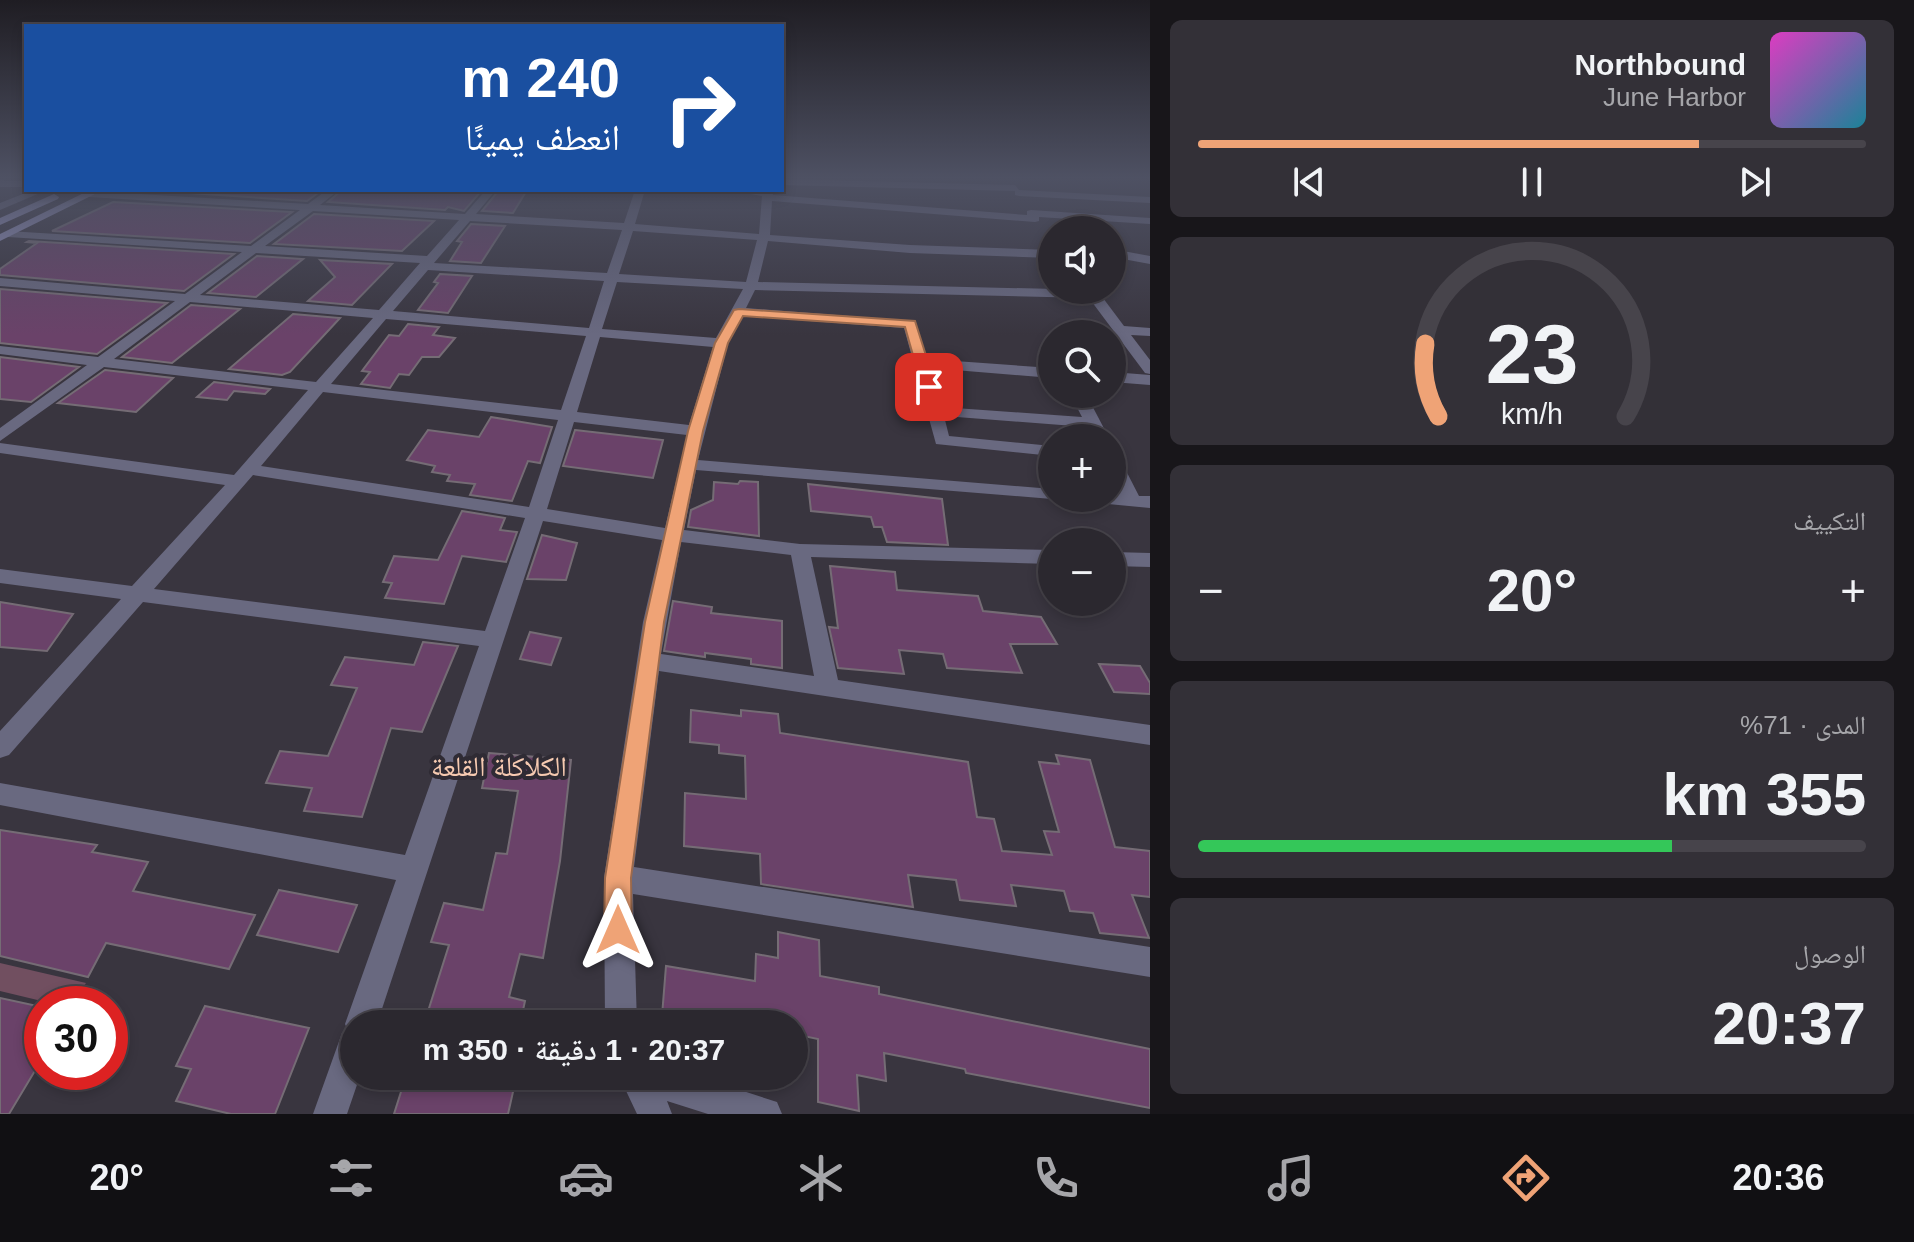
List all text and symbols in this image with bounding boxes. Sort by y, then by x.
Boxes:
text: 240 m [461,46,620,109]
text: Northbound [1574,48,1746,81]
icon: right [648,56,752,160]
text: June Harbor [1603,82,1746,112]
text: انعطف يمينًا [465,117,620,158]
icon: previous [1287,160,1331,204]
icon: pause [1510,160,1554,204]
icon: next [1733,160,1777,204]
map controls [1038,216,1126,616]
button: sound [1038,216,1126,304]
text: 23 [1486,307,1578,400]
button: search [1038,320,1126,408]
pin [895,353,963,421]
icon: arrive [907,365,951,409]
text: km/h [1501,398,1563,430]
button: + [1038,424,1126,512]
text: التكييف [1793,506,1866,536]
button: − [1038,528,1126,616]
text: 20° [1487,557,1577,624]
text: − [1198,566,1224,615]
text: + [1840,566,1866,615]
text: المدى · 71% [1740,710,1866,740]
district label: الكلاكلة القلعة [431,751,567,782]
text: 355 km [1663,761,1866,828]
position arrow [576,888,660,972]
text: الوصول [1794,939,1866,969]
speed limit sign: 30 [24,986,128,1090]
text: 20:37 [1713,990,1866,1057]
text: 20:37 · 1 دقيقة · 350 m [423,1033,725,1066]
icon: filters [323,1150,379,1206]
icon: car [558,1150,614,1206]
icon: climate [793,1150,849,1206]
icon: phone [1028,1150,1084,1206]
icon: music [1263,1150,1319,1206]
icon: directions [1498,1150,1554,1206]
text: 20° [90,1157,144,1198]
text: 20:36 [1732,1157,1825,1198]

